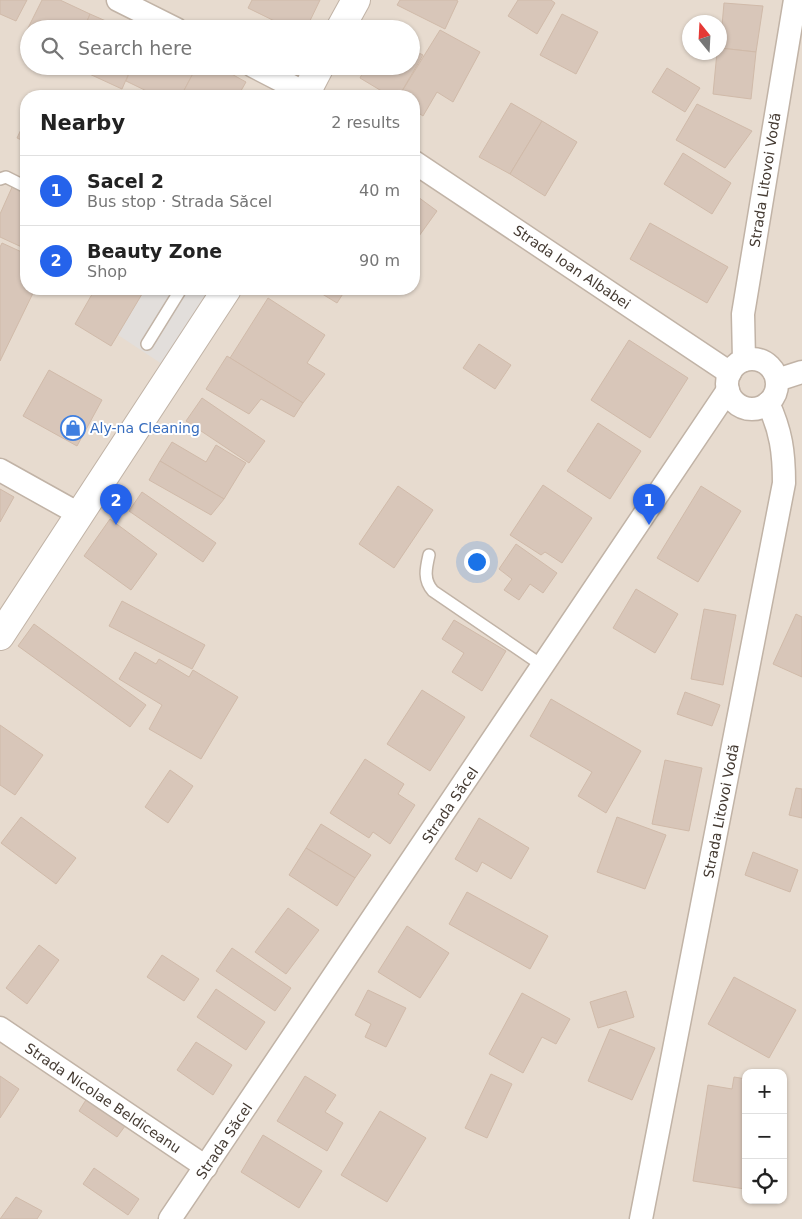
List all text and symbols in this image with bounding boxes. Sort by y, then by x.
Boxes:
north arrow [682,15,727,60]
search box [20,20,420,75]
icon: search [38,34,66,62]
text: Search here [78,37,192,59]
text: Nearby [40,111,125,135]
street label: Strada Litovoi Vodă [746,112,784,248]
text: 2 results [331,113,400,132]
text: Sacel 2 [87,170,164,192]
text: 1 [50,181,62,200]
text: 40 m [359,181,400,200]
text: Bus stop · Strada Săcel [87,192,272,211]
street label: Strada Ioan Albabei [511,222,633,312]
text: Beauty Zone [87,240,222,262]
text: 2 [50,251,62,270]
text: 90 m [359,251,400,270]
text: Shop [87,262,127,281]
shop icon: Aly-na Cleaning [60,415,86,441]
place label: Aly-na Cleaning [90,420,200,436]
pin: 2 [100,484,132,525]
pin: 1 [633,484,665,525]
your location [464,549,490,575]
street label: Strada Litovoi Vodă [700,743,742,879]
street label: Strada Săcel [419,764,481,846]
street label: Strada Nicolae Beldiceanu [22,1040,184,1156]
map controls [742,1069,787,1204]
button: + [742,1069,787,1114]
street label: Strada Săcel [193,1100,255,1182]
button: − [742,1114,787,1159]
button: locate [742,1159,787,1204]

